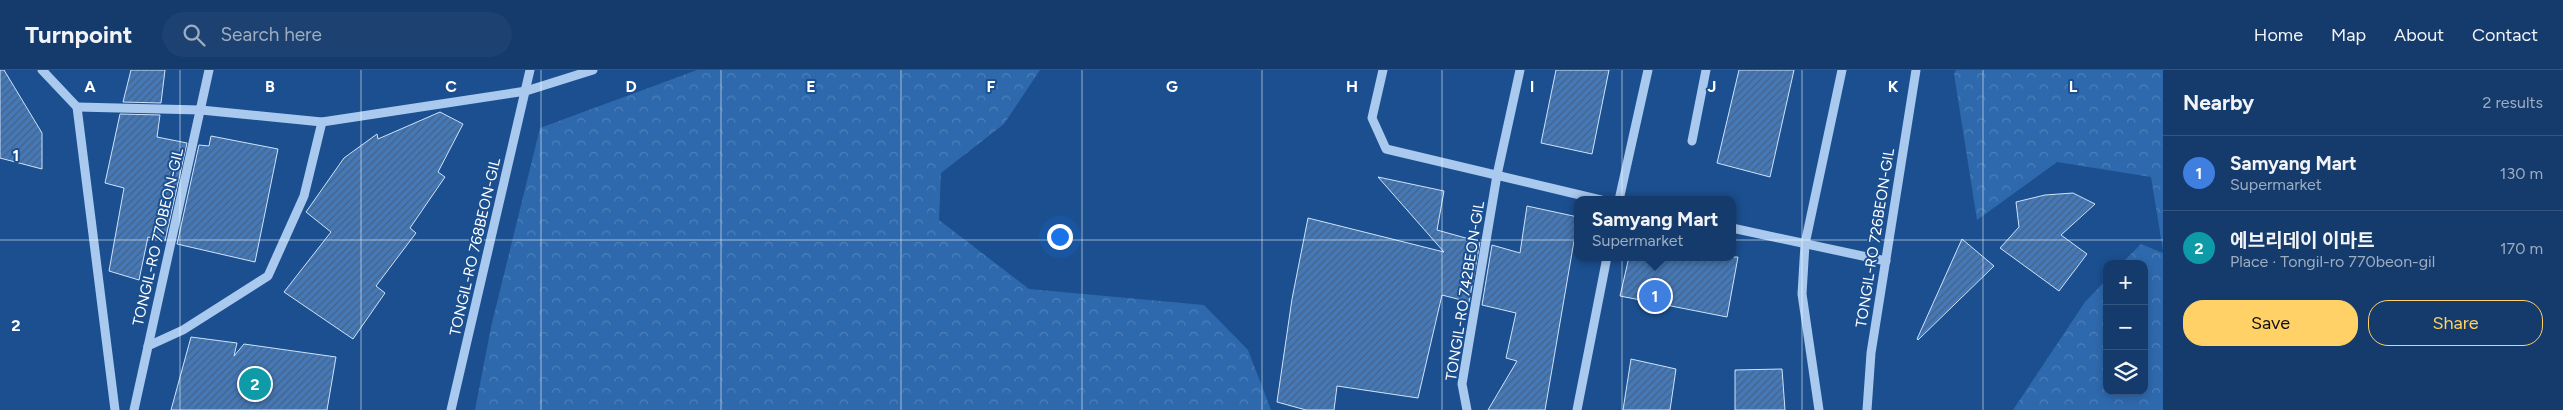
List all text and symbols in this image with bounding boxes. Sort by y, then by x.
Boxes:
search box [162,12,512,57]
text: Turnpoint [25,20,132,49]
icon: search [180,21,208,49]
text: Search here [220,23,322,46]
text: Home [2254,24,2303,46]
text: Map [2331,24,2366,46]
text: About [2394,24,2444,46]
text: Contact [2472,24,2538,46]
text: A [84,77,96,96]
text: B [265,77,275,96]
text: C [445,77,457,96]
text: D [625,77,637,96]
text: E [806,77,816,96]
text: F [987,77,996,96]
text: G [1166,77,1178,96]
text: H [1346,77,1358,96]
text: I [1530,77,1534,96]
text: J [1708,77,1716,96]
text: K [1888,77,1899,96]
text: L [2069,77,2078,96]
text: Nearby [2183,90,2254,115]
text: 2 results [2483,93,2543,112]
text: 1 [13,146,19,165]
street label: TONGIL-RO 770BEON-GIL [129,146,187,328]
street label: TONGIL-RO 726BEON-GIL [1852,147,1898,329]
text: Samyang Mart [2230,152,2357,175]
street label: TONGIL-RO 768BEON-GIL [446,156,504,338]
text: 1 [2196,164,2202,183]
text: 130 m [2500,164,2543,183]
text: Supermarket [2230,175,2322,194]
popup [1574,196,1736,261]
street label: TONGIL-RO 742BEON-GIL [1442,200,1488,382]
text: Samyang Mart [1592,208,1718,231]
your location [1047,224,1073,250]
text: 에브리데이 이마트 [2230,229,2374,252]
text: Supermarket [1592,231,1684,250]
text: 2 [2194,239,2204,258]
text: 170 m [2500,239,2543,258]
text: Place · Tongil-ro 770beon-gil [2230,252,2435,271]
map controls [2103,260,2148,395]
button: + [2103,260,2148,305]
pin: 1 [1639,277,1671,315]
button: Save [2183,300,2358,346]
button: Share [2368,300,2543,346]
button: − [2103,305,2148,350]
text: 2 [11,316,21,335]
button: layers [2103,350,2148,395]
pin: 2 [239,365,271,403]

